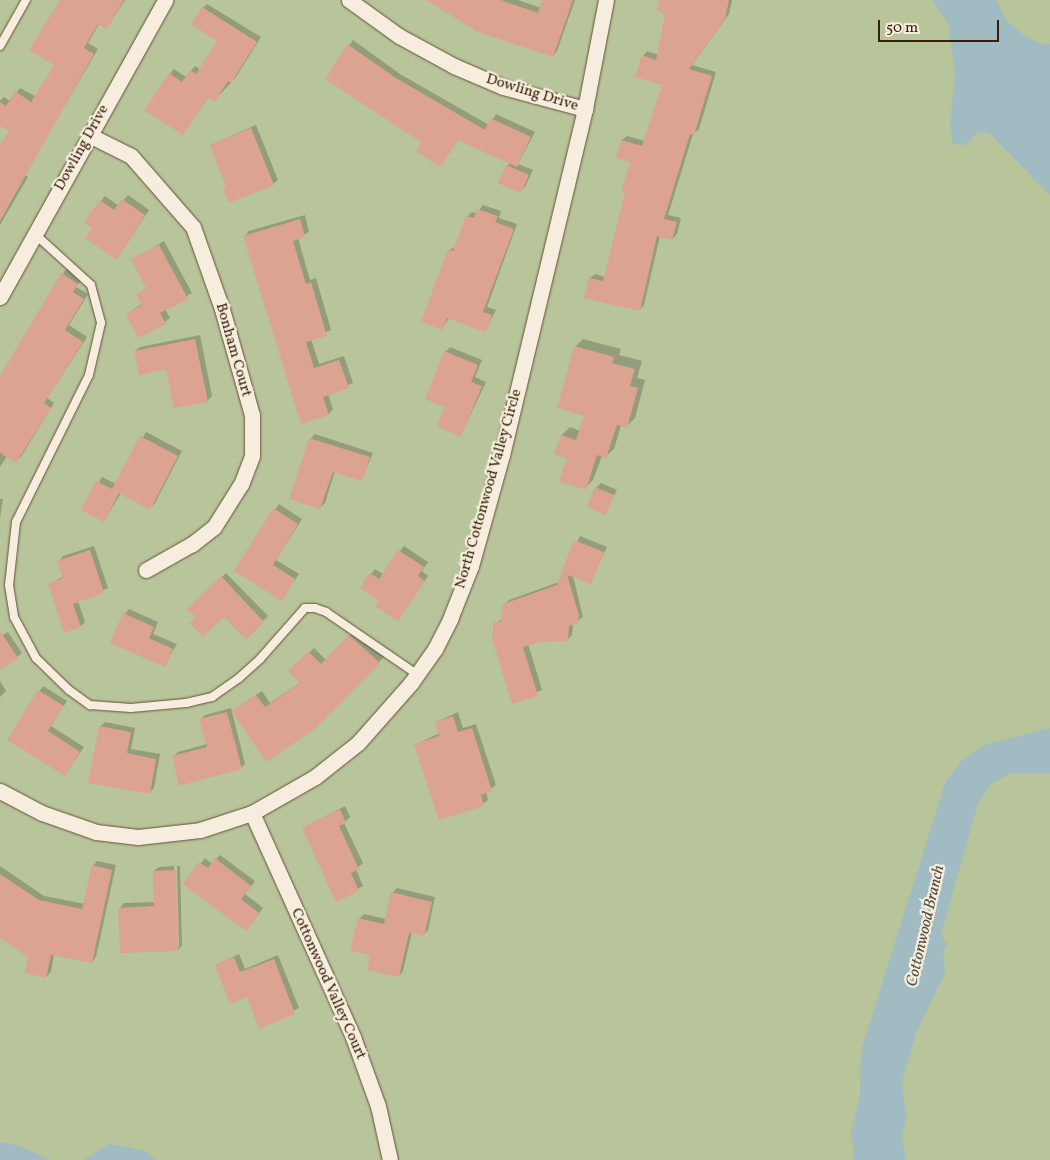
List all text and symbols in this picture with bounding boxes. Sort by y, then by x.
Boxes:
scale bar [880,10,1001,42]
text: 50 m [886,18,918,39]
street label: Dowling Drive [484,70,580,116]
street label: Dowling Drive [51,102,113,194]
street label: Bonham Court [211,301,255,399]
street label: North Cottonwood Valley Circle [452,387,526,591]
water label: Cottonwood Branch [903,864,949,988]
street label: Cottonwood Valley Court [286,905,370,1063]

